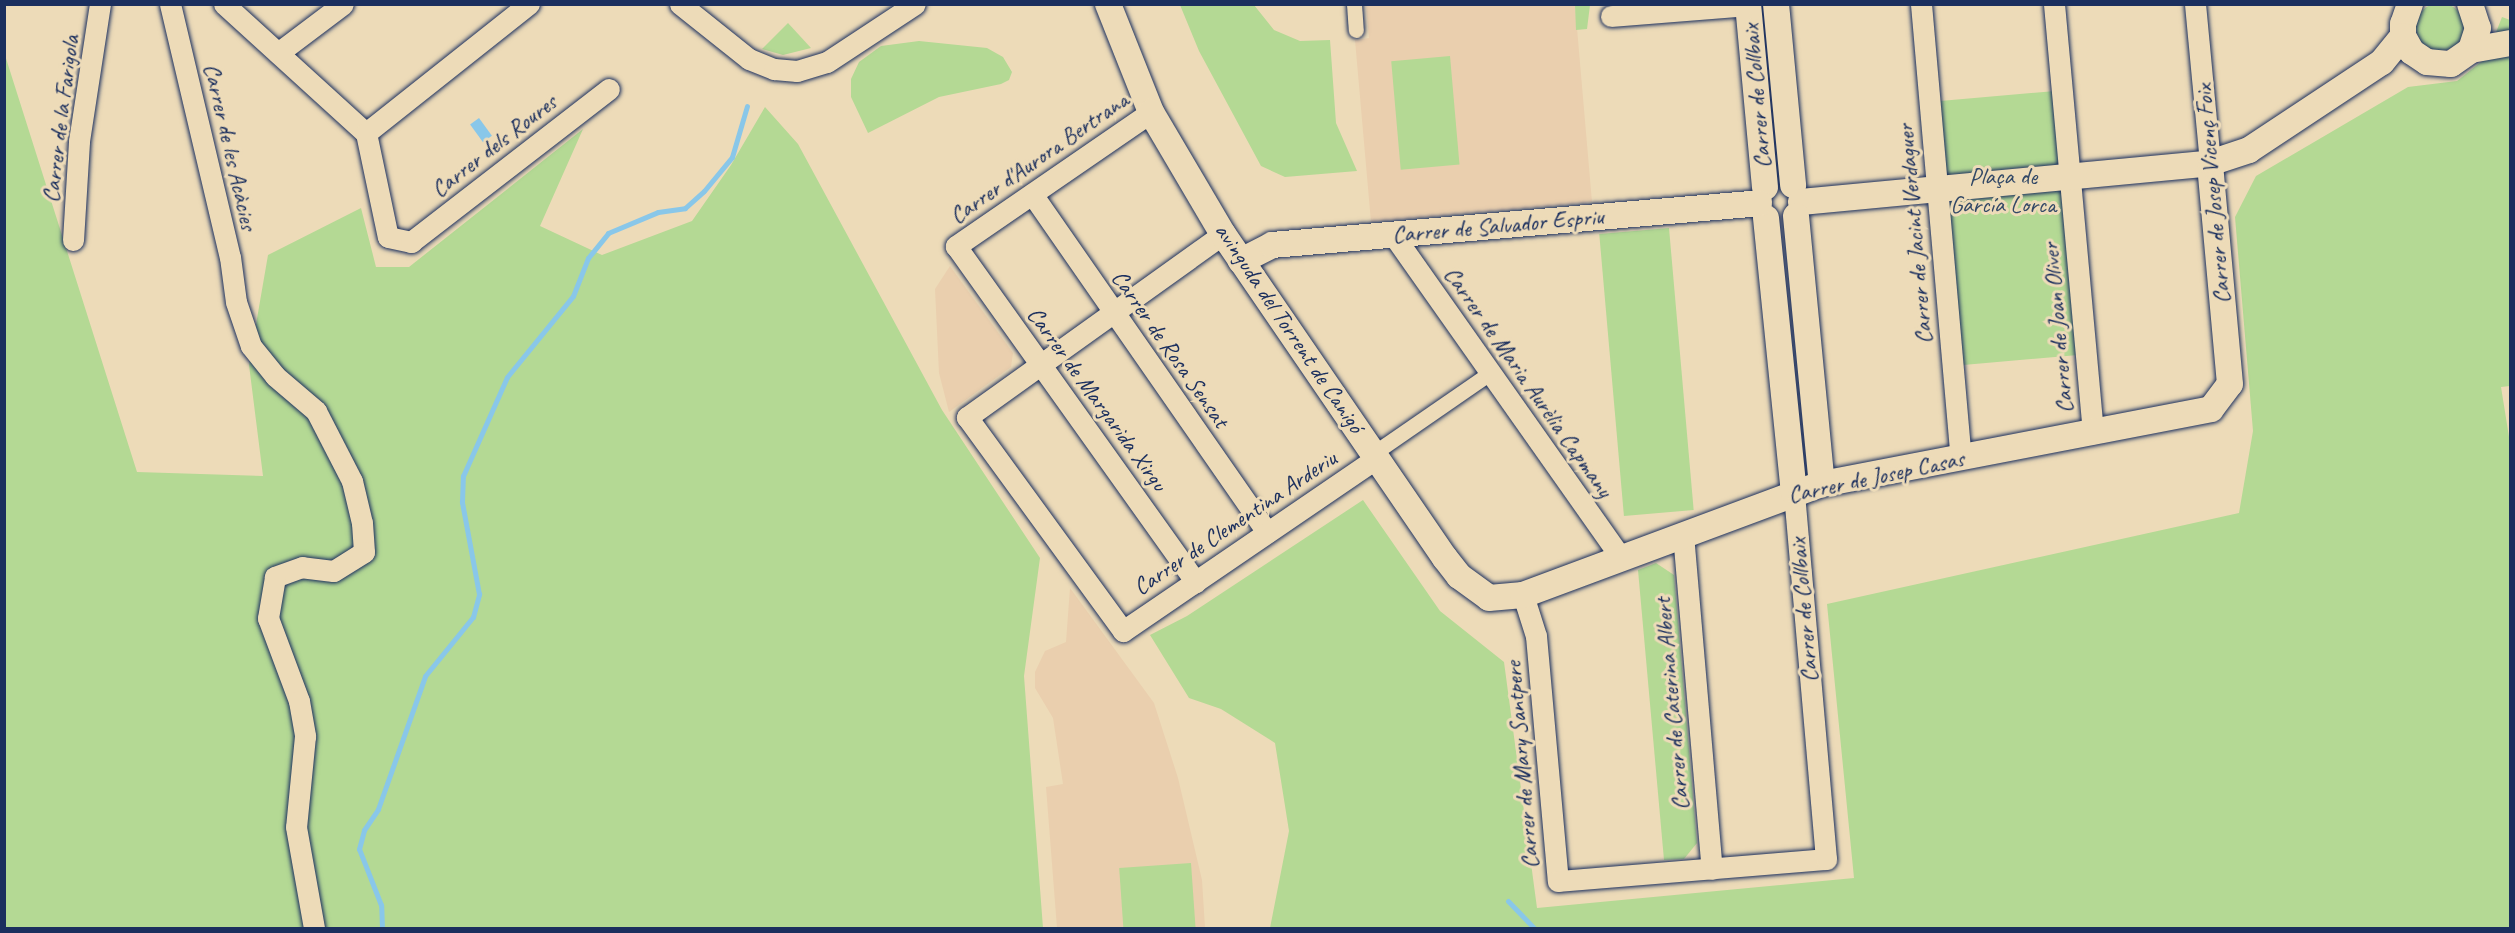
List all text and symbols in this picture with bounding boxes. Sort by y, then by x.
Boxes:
street label: Carrer de Collbaix [1736,22,1778,170]
street label: Carrer de la Farigola [36,33,86,205]
street label: Carrer de les Acàcies [197,61,263,233]
street label: Carrer de Josep Vicenç Foix [2189,83,2237,305]
street label: Carrer d'Aurora Bertrana [944,86,1134,230]
street label: Carrer dels Roures [426,88,562,204]
street label: Carrer de Jacint Verdaguer [1891,123,1939,345]
park label: Plaça de García Lorca [1950,163,2056,219]
street label: Carrer de Salvador Espriu [1391,202,1605,250]
street label: avinguda del Torrent de Canigó [1208,217,1370,439]
street label: Carrer de Joan Oliver [2036,241,2080,415]
street label: Carrer de Maria Aurèlia Capmany [1437,261,1619,503]
street label: Carrer de Rosa Sensat [1105,265,1235,433]
street label: Carrer de Margarida Xirgu [1020,301,1174,497]
street label: Carrer de Clementina Arderiu [1127,444,1343,602]
street label: Carrer de Josep Casas [1786,444,1966,510]
street label: Carrer de Collbaix [1783,536,1825,684]
street label: Carrer de Caterina Albert [1648,597,1696,811]
street label: Carrer de Mary Santpere [1499,660,1545,870]

